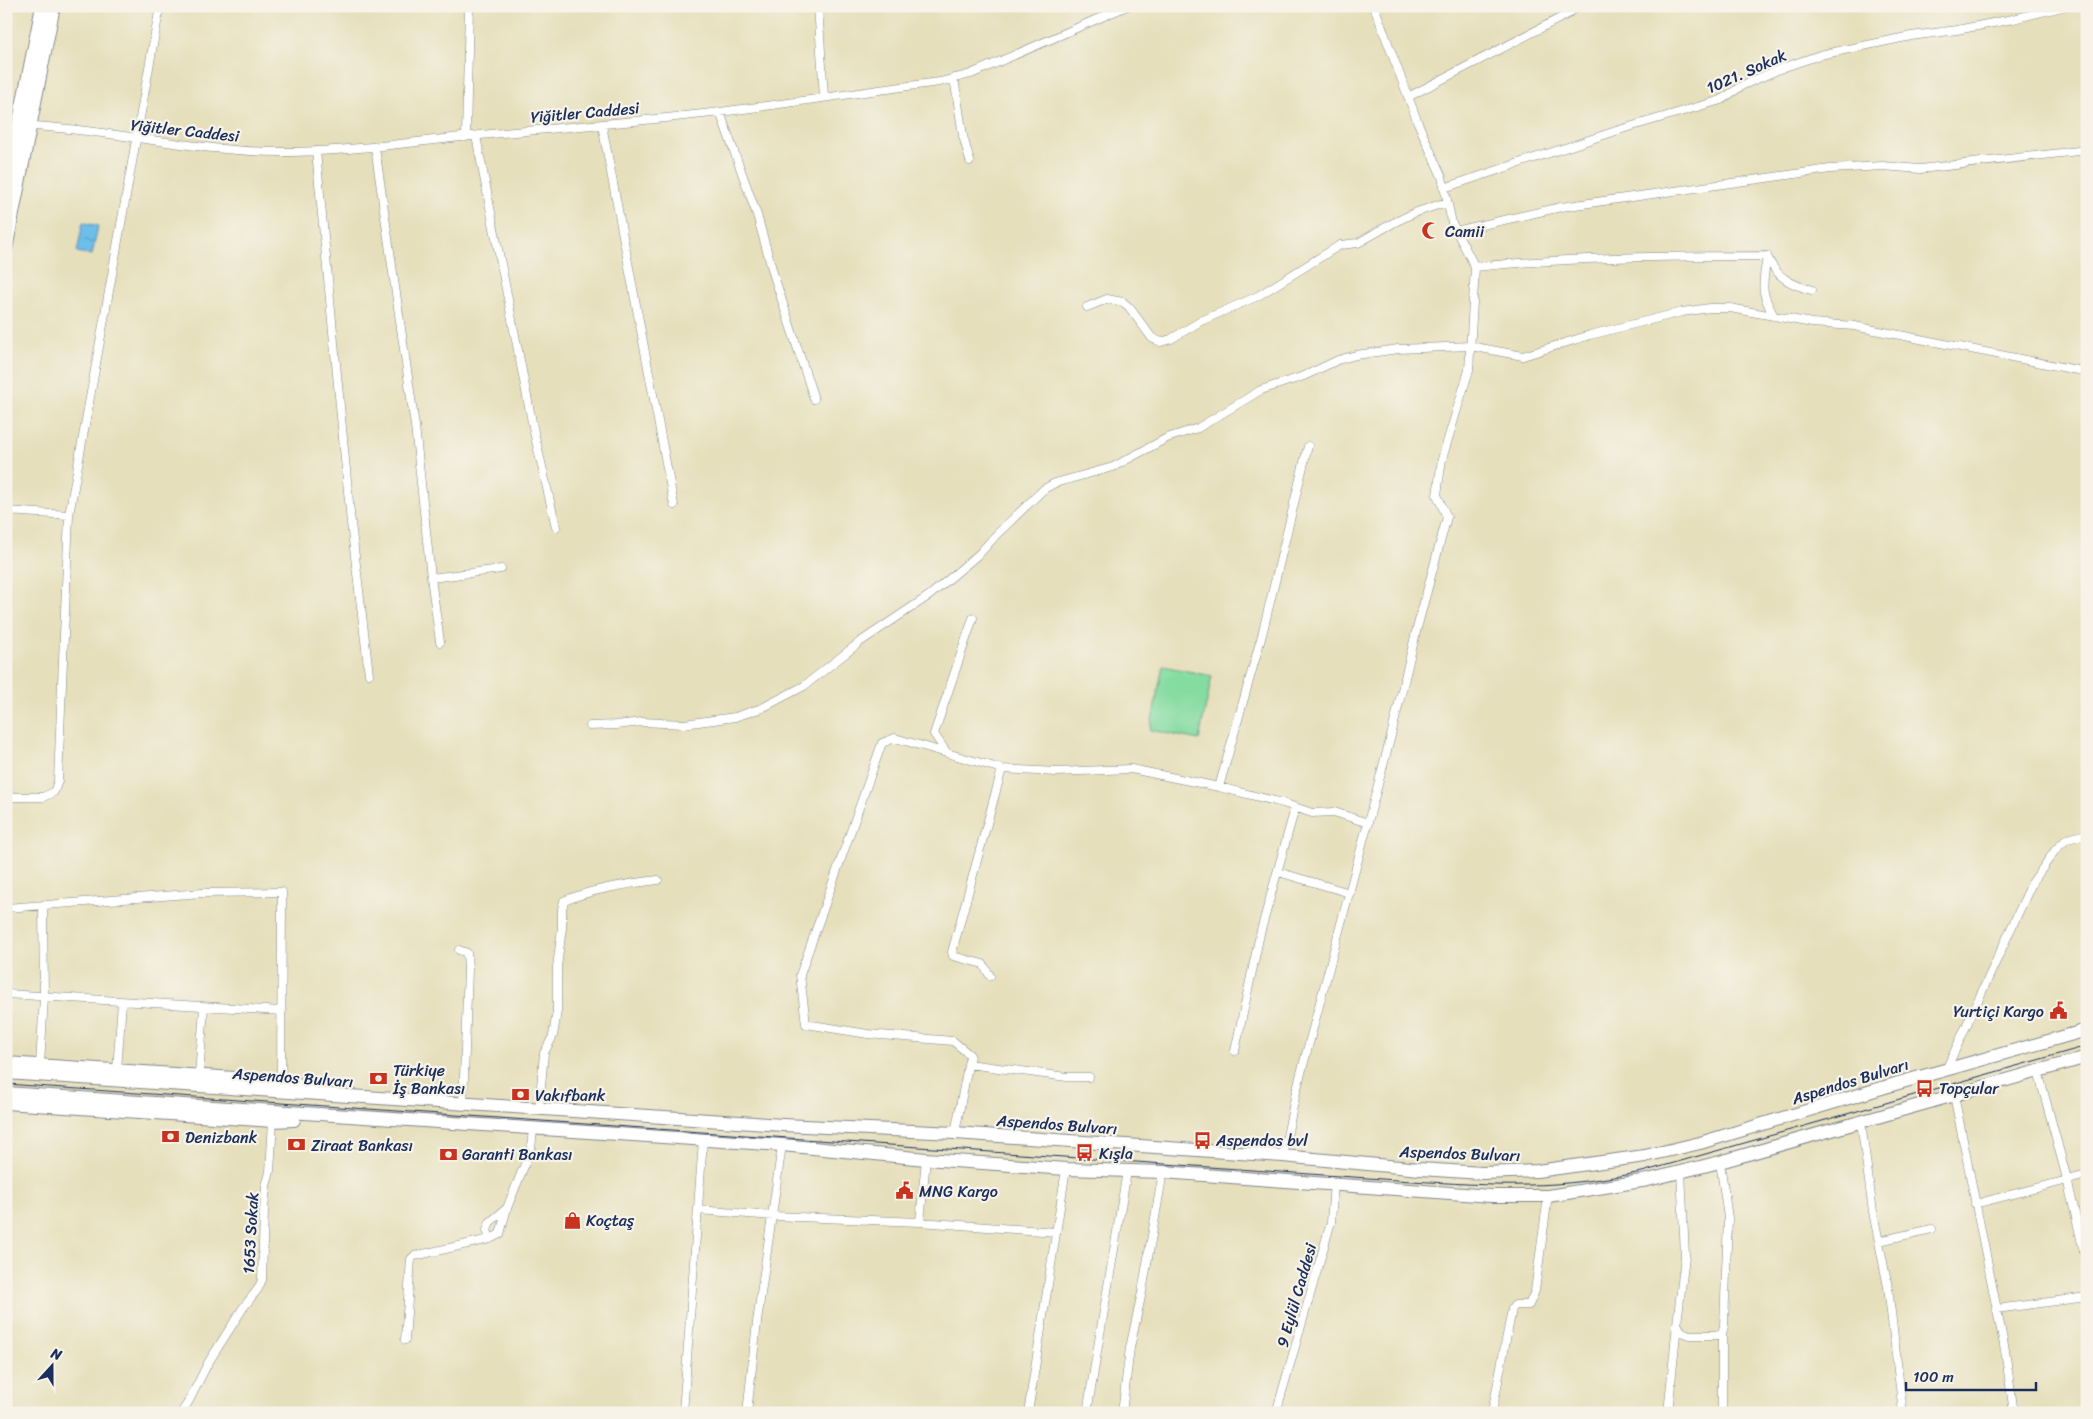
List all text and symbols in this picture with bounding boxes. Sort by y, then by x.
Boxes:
street label: 1021. Sokak [1701,41,1792,102]
street label: Yiğitler Caddesi [530,93,641,132]
street label: Yiğitler Caddesi [129,110,241,151]
place label: Camii [1445,217,1485,246]
mosque icon: Camii [1421,221,1441,241]
place label: Yurtiçi Kargo [1953,997,2044,1026]
public building icon: Yurtiçi Kargo [2048,1001,2068,1021]
street label: Aspendos Bulvarı [1787,1050,1912,1113]
place label: Türkiye İş Bankası [392,1056,465,1103]
street label: Aspendos Bulvarı [231,1059,354,1096]
bank icon: Türkiye İş Bankası [369,1069,389,1089]
place label: Topçular [1939,1074,2000,1103]
bus stop icon: Topçular [1915,1078,1935,1098]
place label: Vakıfbank [535,1081,606,1110]
bank icon: Vakıfbank [511,1085,531,1105]
street label: Aspendos Bulvarı [995,1106,1118,1143]
place label: Denizbank [185,1123,258,1152]
place label: Aspendos bvl [1215,1126,1308,1155]
bank icon: Denizbank [161,1127,181,1147]
bus stop icon: Aspendos bvl [1192,1130,1212,1150]
place label: Ziraat Bankası [311,1131,413,1160]
bank icon: Ziraat Bankası [287,1135,307,1155]
street label: Aspendos Bulvarı [1398,1137,1521,1170]
place label: Kışla [1099,1139,1133,1168]
place label: Garanti Bankası [462,1140,573,1169]
bus stop icon: Kışla [1075,1143,1095,1163]
bank icon: Garanti Bankası [438,1144,458,1164]
place label: MNG Kargo [919,1177,998,1206]
public building icon: MNG Kargo [895,1181,915,1201]
street label: 1653 Sokak [234,1191,267,1275]
place label: Koçtaş [586,1206,635,1235]
shop icon: Koçtaş [562,1210,582,1230]
street label: 9 Eylül Caddesi [1268,1239,1325,1351]
text: N [47,1341,66,1368]
north arrow [28,1342,78,1392]
scale bar [1906,1359,2036,1391]
text: 100 m [1913,1364,1954,1390]

